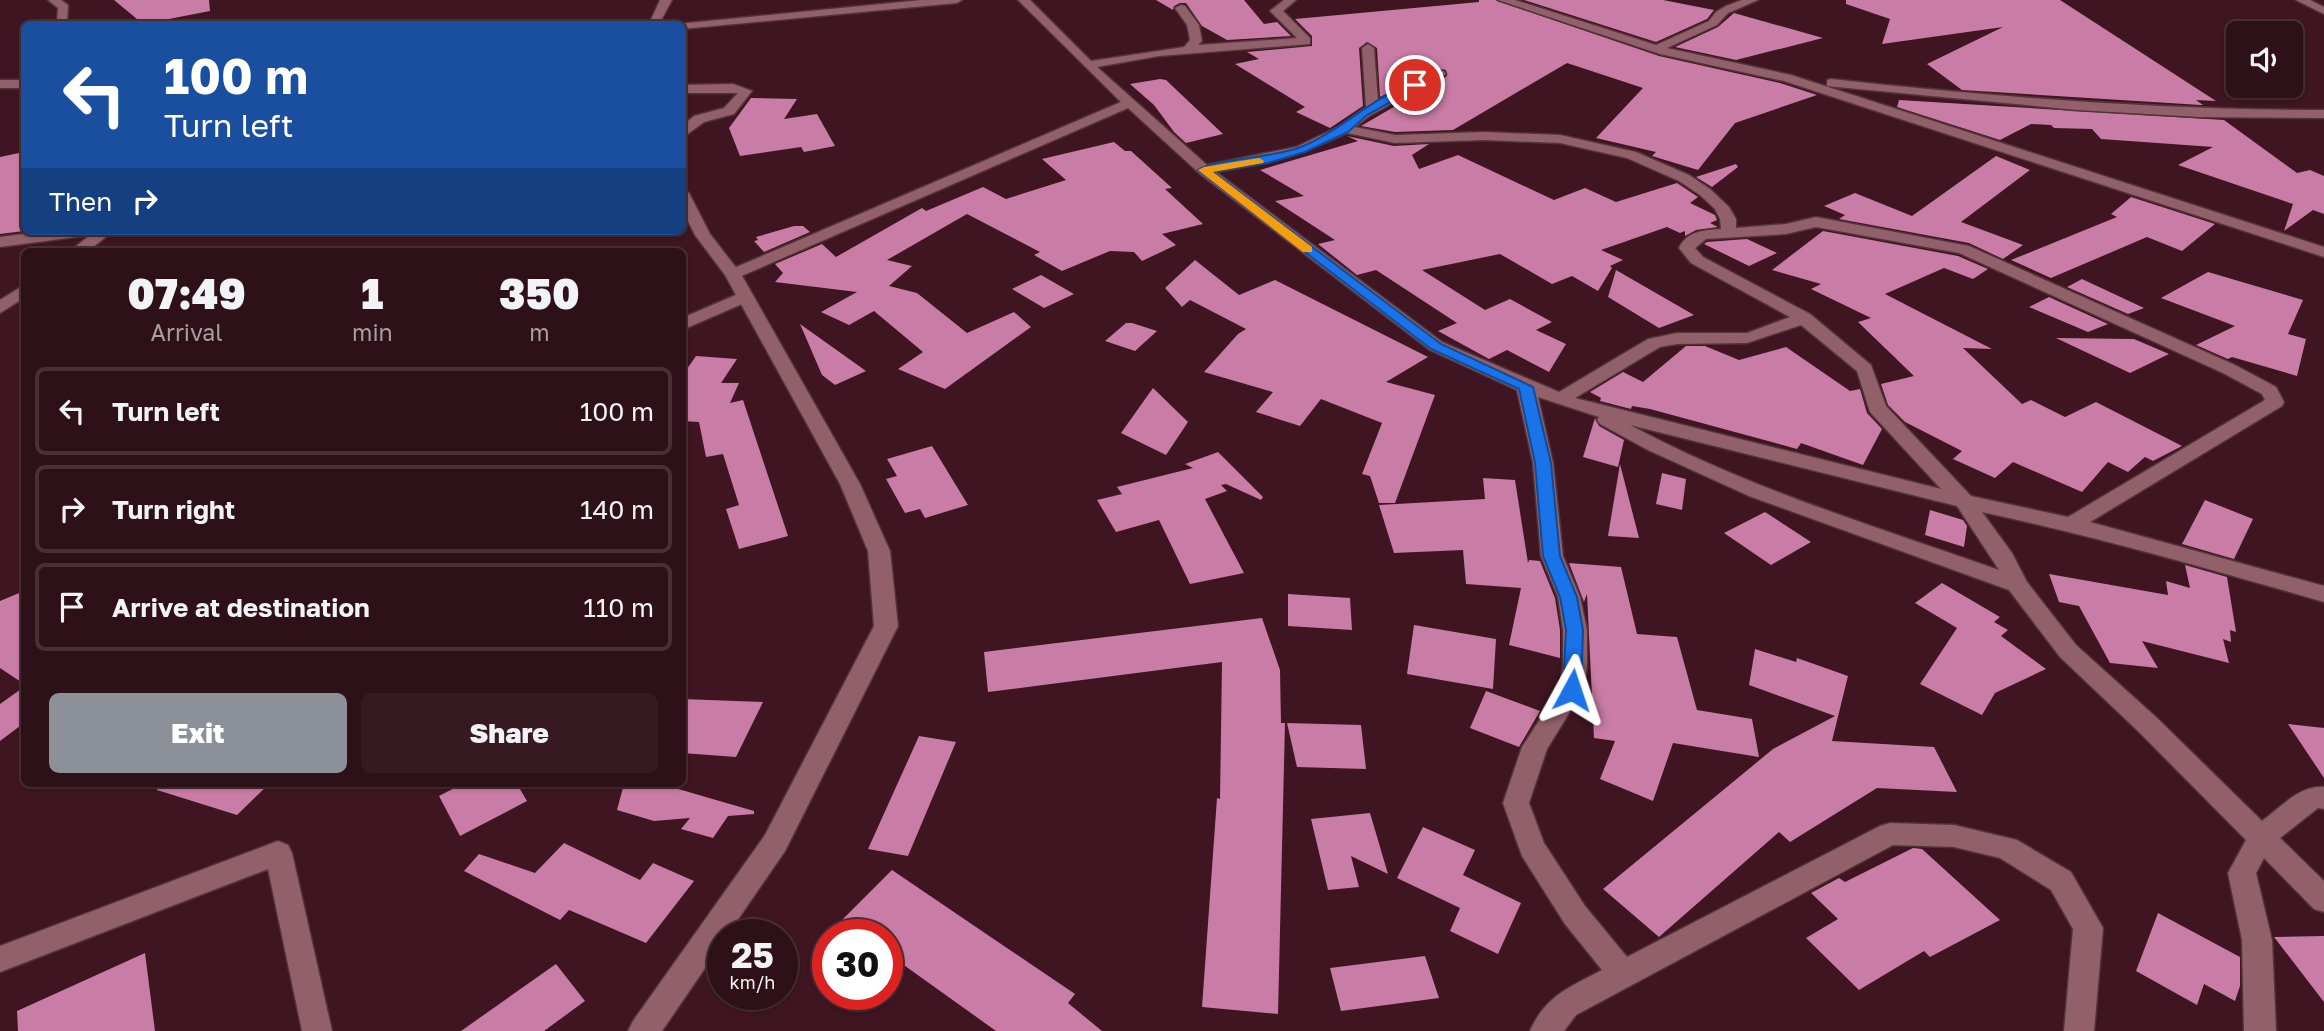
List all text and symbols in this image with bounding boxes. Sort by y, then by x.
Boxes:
map controls [2226,21,2303,98]
button: sound [2226,21,2303,98]
text: 100 m [164,46,308,105]
icon: left [49,49,140,140]
pin [1385,55,1445,115]
icon: arrive [1396,66,1434,104]
text: Turn left [164,106,293,144]
icon: right [126,182,164,220]
text: Then [49,186,112,217]
text: 07:49 [127,268,246,318]
text: 1 [361,268,384,318]
text: 350 [499,268,580,318]
text: Arrival [151,318,223,346]
text: min [352,318,393,346]
text: m [529,318,550,346]
icon: left [53,392,91,430]
text: Turn left [112,396,220,427]
text: 100 m [580,396,654,427]
icon: right [53,490,91,528]
text: Turn right [112,494,235,525]
text: 140 m [580,494,654,525]
icon: arrive [53,588,91,626]
text: Arrive at destination [112,592,370,623]
text: 110 m [583,592,654,623]
position arrow [1535,653,1609,727]
button: Exit [49,693,347,773]
button: Share [361,693,658,773]
speed limit sign: 30 [812,919,903,1010]
text: 25 [731,934,774,976]
text: km/h [730,971,775,993]

